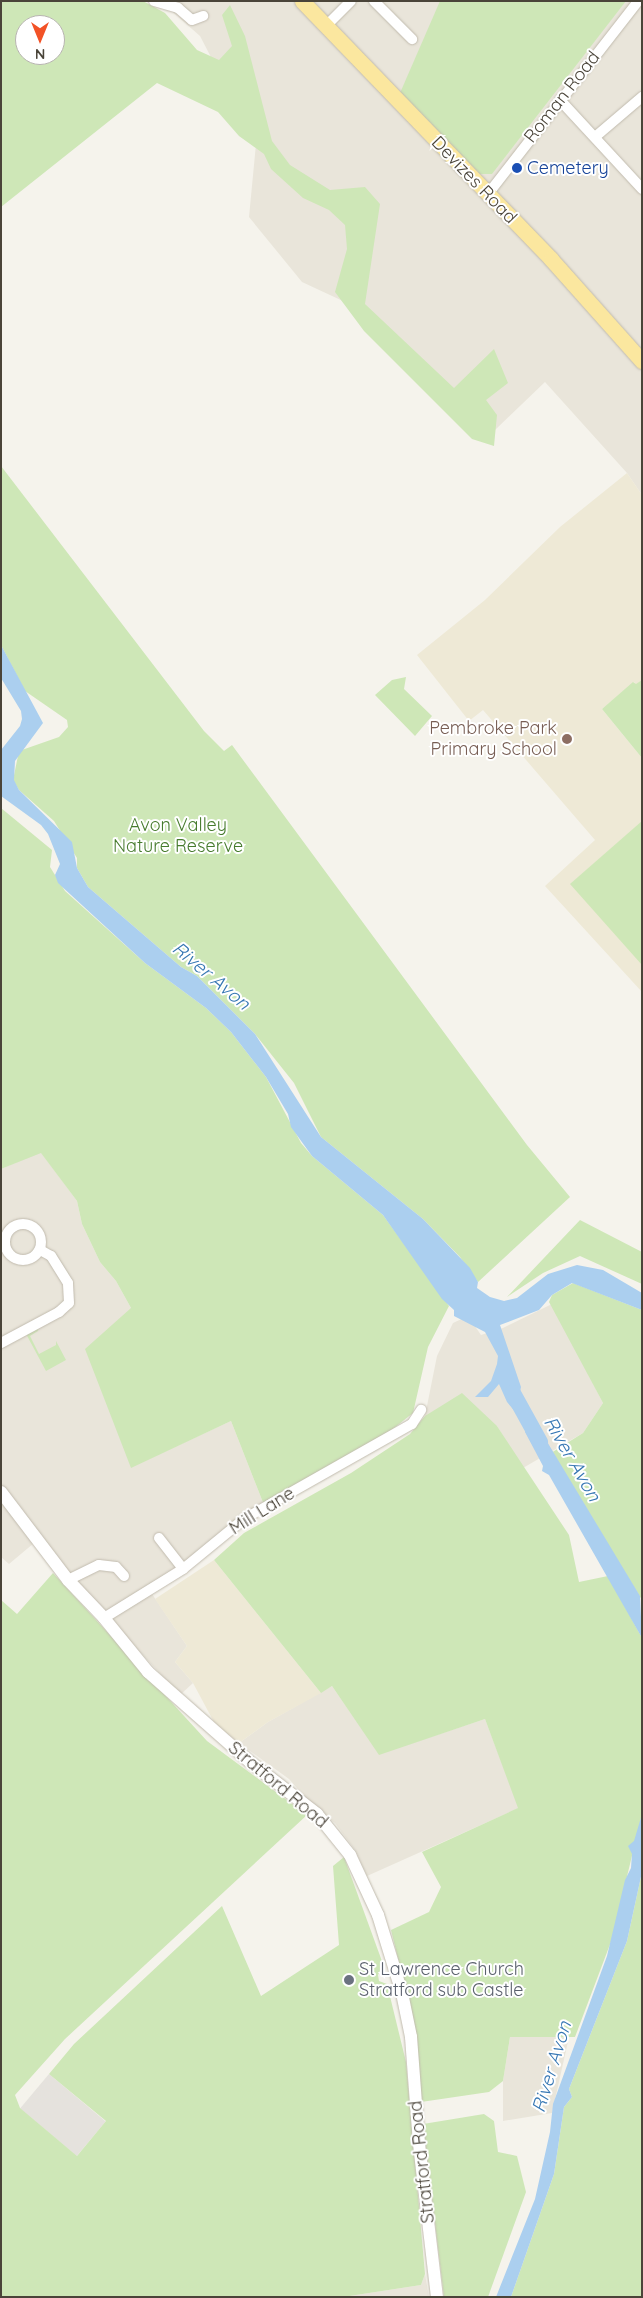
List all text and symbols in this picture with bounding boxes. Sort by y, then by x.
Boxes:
north arrow [15,15,65,65]
text: N [35,45,45,63]
street label: Roman Road [520,47,604,147]
street label: Devizes Road [427,132,521,228]
place label: Cemetery [527,157,609,179]
marker: Cemetery [511,162,523,174]
place label: Pembroke Park Primary School [429,718,557,761]
marker: Pembroke Park Primary School [561,733,573,745]
park label: Avon Valley Nature Reserve [113,815,243,858]
water label: River Avon [168,937,254,1015]
water label: River Avon [539,1413,605,1505]
street label: Mill Lane [225,1483,299,1539]
street label: Stratford Road [224,1737,332,1833]
place label: St Lawrence Church Stratford sub Castle [359,1959,524,2002]
marker: St Lawrence Church Stratford sub Castle [343,1974,355,1986]
water label: River Avon [527,2019,577,2115]
street label: Stratford Road [405,2100,439,2224]

